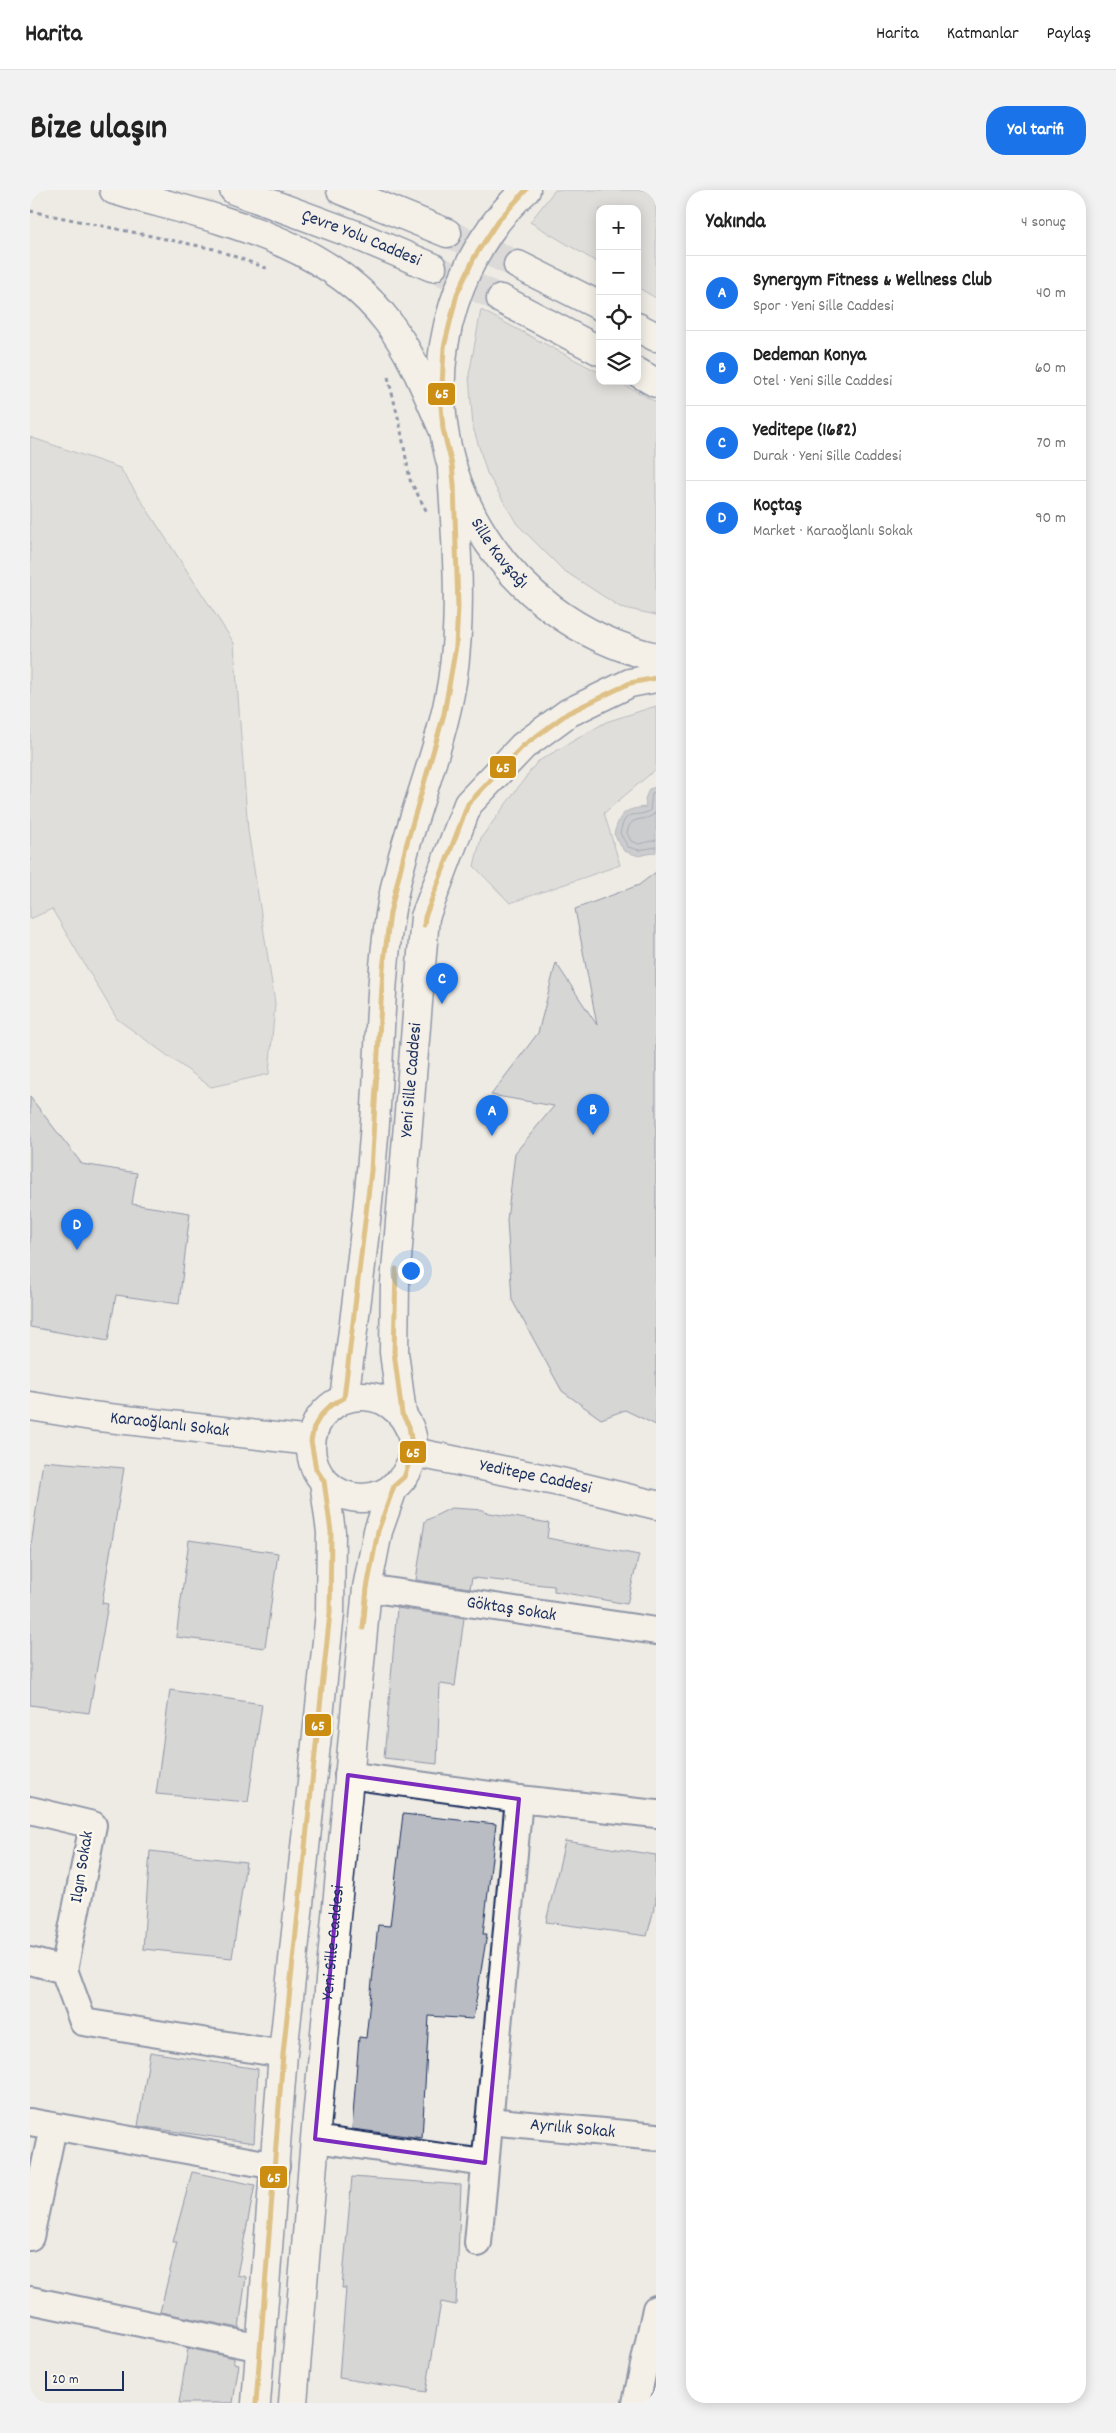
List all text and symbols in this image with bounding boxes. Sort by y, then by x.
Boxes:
text: Harita [25,18,82,52]
text: Harita [876,22,919,47]
text: Katmanlar [947,22,1019,47]
text: Paylaş [1047,22,1091,47]
text: Bize ulaşın [30,105,167,155]
button: Yol tarifi [986,106,1086,155]
street label: Çevre Yolu Caddesi [298,203,425,273]
map controls [596,205,641,385]
button: + [596,205,641,250]
text: Yakında [706,208,765,238]
text: 4 sonuç [1021,211,1066,234]
button: − [596,250,641,295]
text: Synergym Fitness & Wellness Club [753,268,992,295]
text: A [718,282,726,305]
text: 40 m [1036,282,1066,305]
button: locate [596,295,641,340]
text: Spor · Yeni Sille Caddesi [753,295,894,318]
button: layers [596,340,641,385]
text: Dedeman Konya [753,343,866,370]
text: B [718,357,726,380]
text: 60 m [1035,357,1066,380]
text: Otel · Yeni Sille Caddesi [753,370,892,393]
line badge: 65 [427,382,456,406]
text: 65 [435,385,449,405]
text: Yeditepe (1682) [753,418,856,445]
text: C [718,432,726,455]
text: 70 m [1036,432,1066,455]
text: Durak · Yeni Sille Caddesi [753,445,901,468]
text: Koçtaş [753,493,802,520]
text: D [718,507,726,530]
text: 90 m [1035,507,1066,530]
street label: Sille Kavşağı [464,514,534,595]
text: Market · Karaoğlanlı Sokak [753,520,913,543]
line badge: 65 [489,755,517,779]
text: 65 [496,759,510,779]
pin: C [426,963,458,1004]
street label: Yeni Sille Caddesi [394,1022,429,1139]
pin: B [577,1094,609,1135]
pin: A [476,1095,508,1136]
pin: D [61,1209,93,1250]
your location [398,1258,424,1284]
street label: Karaoğlanlı Sokak [109,1406,231,1444]
line badge: 65 [399,1440,427,1464]
text: 65 [406,1444,420,1464]
street label: Yeditepe Caddesi [477,1453,594,1501]
street label: Göktaş Sokak [465,1590,558,1629]
line badge: 65 [304,1713,332,1737]
text: 65 [311,1717,325,1737]
street label: Ilgın Sokak [65,1829,101,1905]
street label: Yeni Sille Caddesi [316,1884,351,2001]
street label: Ayrılık Sokak [529,2112,616,2146]
line badge: 65 [259,2165,288,2189]
text: 65 [267,2169,281,2189]
scale bar [45,2368,124,2391]
text: 20 m [52,2370,79,2390]

